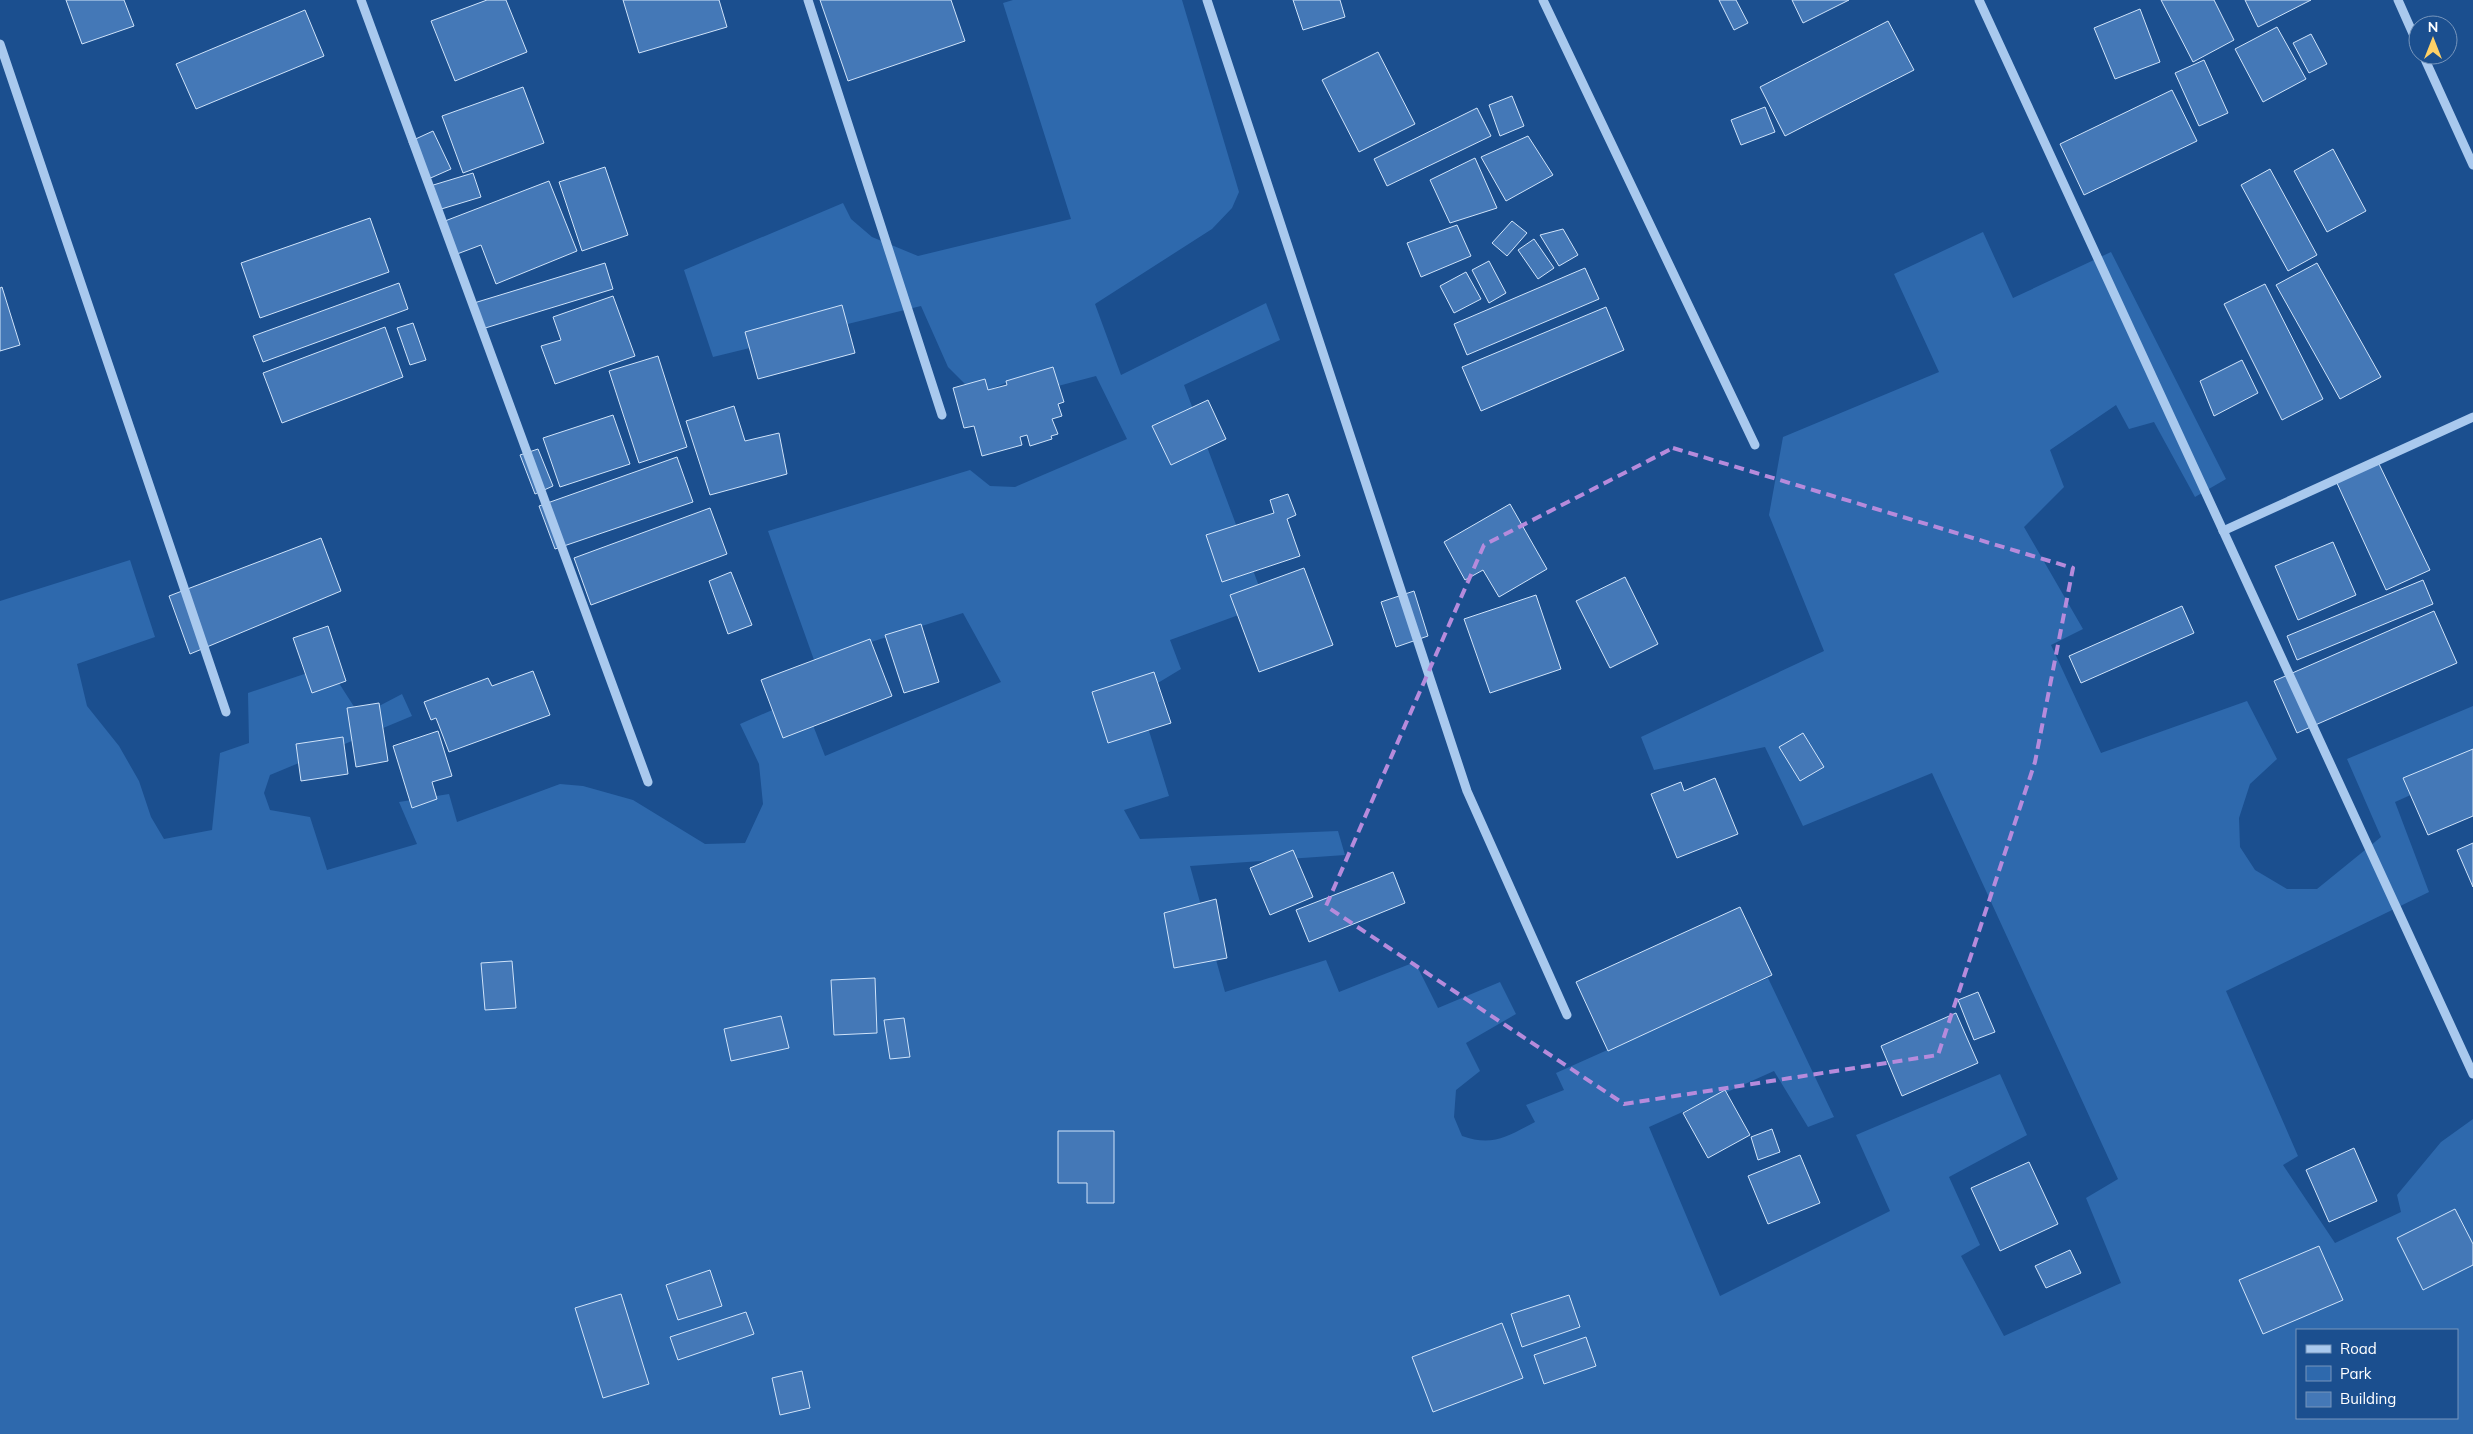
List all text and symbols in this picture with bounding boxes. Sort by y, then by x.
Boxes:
north arrow [2408,15,2458,65]
text: N [2428,18,2438,36]
legend [2296,1329,2458,1419]
text: Road [2340,1339,2377,1358]
text: Park [2340,1364,2372,1383]
text: Building [2340,1389,2396,1408]

